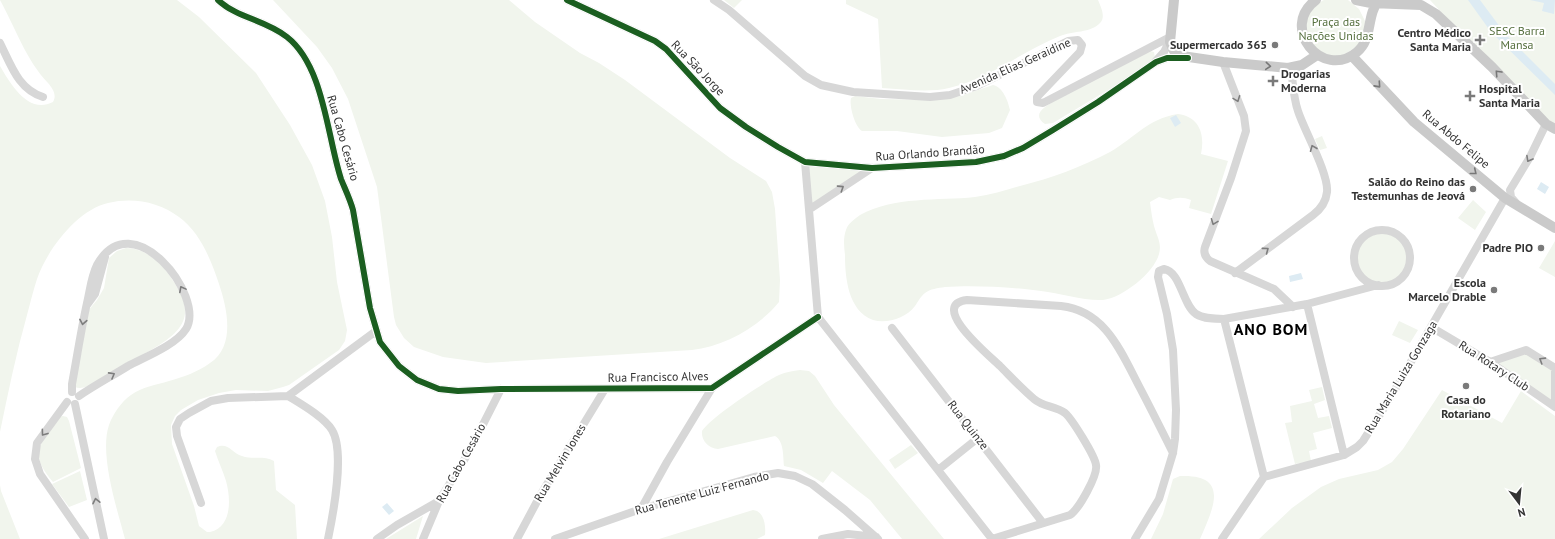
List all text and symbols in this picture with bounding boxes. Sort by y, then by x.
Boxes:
park label: Praça das Nações Unidas [1298,14,1374,43]
park label: SESC Barra Mansa [1489,23,1545,52]
place label: Centro Médico Santa Maria [1397,25,1472,54]
street label: Avenida Elias Geraidine [957,34,1073,97]
marker: Centro Médico Santa Maria [1474,34,1486,46]
street label: Rua São Jorge [668,37,728,98]
place label: Supermercado 365 [1170,37,1267,52]
marker: Supermercado 365 [1270,40,1280,50]
one-way arrow [1265,62,1271,71]
place label: Drogarias Moderna [1281,66,1330,95]
one-way arrow [1495,70,1502,78]
marker: Drogarias Moderna [1268,76,1278,86]
one-way arrow [1373,80,1381,88]
place label: Hospital Santa Maria [1479,81,1540,110]
marker: Hospital Santa Maria [1464,90,1476,102]
street label: Rua Cabo Cesário [324,93,363,183]
one-way arrow [1233,95,1241,102]
street label: Rua Abdo Felipe [1420,106,1493,171]
street label: Rua Orlando Brandão [875,141,985,164]
one-way arrow [1310,145,1318,153]
one-way arrow [1526,155,1533,162]
one-way arrow [1470,168,1477,175]
place label: Salão do Reino das Testemunhas de Jeová [1351,174,1465,203]
marker: Salão do Reino das Testemunhas de Jeová [1468,184,1478,194]
one-way arrow [837,186,844,193]
one-way arrow [1211,218,1219,225]
place label: Padre PIO [1482,240,1533,255]
marker: Padre PIO [1536,243,1546,253]
one-way arrow [1262,248,1269,255]
place label: Escola Marcelo Drable [1408,275,1486,304]
marker: Escola Marcelo Drable [1489,285,1499,295]
one-way arrow [179,286,186,293]
street label: Rua Maria Luiza Gonzaga [1361,318,1440,436]
one-way arrow [80,319,88,325]
district label: ANO BOM [1234,319,1308,339]
street label: Rua Rotary Club [1456,337,1533,394]
one-way arrow [1539,357,1546,365]
street label: Rua Francisco Alves [607,368,709,385]
one-way arrow [108,373,115,380]
marker: Casa do Rotariano [1461,381,1471,391]
place label: Casa do Rotariano [1441,392,1491,421]
street label: Rua Quinze [945,397,992,452]
street label: Rua Cabo Cesário [433,420,489,505]
street label: Rua Melvin Jones [530,421,589,504]
one-way arrow [42,429,49,436]
street label: Rua Tenente Luiz Fernando [633,467,771,518]
north arrow [1499,483,1539,523]
one-way arrow [92,498,100,504]
text: N [1516,505,1527,520]

